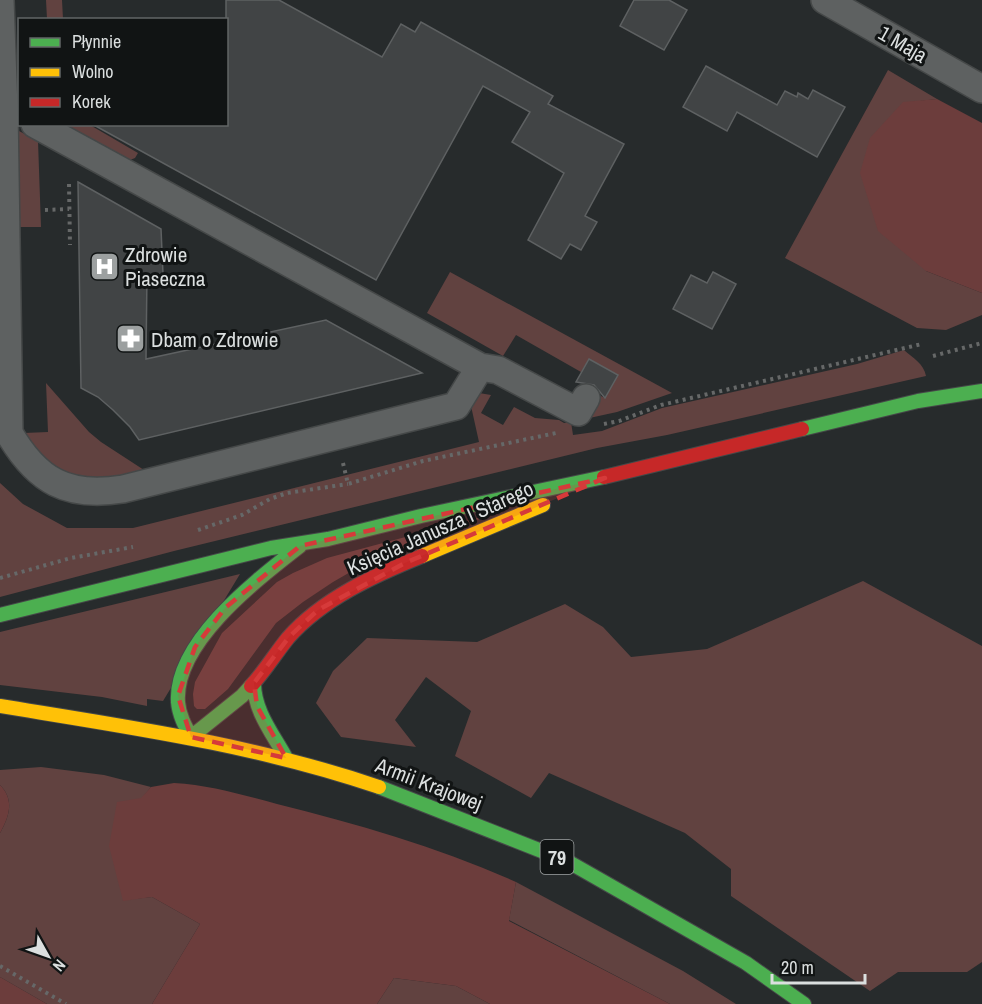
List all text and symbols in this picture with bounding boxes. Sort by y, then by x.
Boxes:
legend [18,18,228,126]
street label: 1 Maja [873,19,933,70]
text: Płynnie [72,29,121,54]
text: Wolno [72,59,114,84]
text: Korek [72,89,111,114]
place label: Zdrowie Piaseczna [125,240,206,293]
hospital icon: Zdrowie Piaseczna [88,250,120,282]
pharmacy icon: Dbam o Zdrowie [114,323,146,355]
place label: Dbam o Zdrowie [151,325,278,354]
street label: Księcia Janusza I Starego [342,474,538,582]
street label: Armii Krajowej [371,750,486,818]
road number: 79 [540,840,574,874]
north arrow [18,926,78,986]
scale bar [772,947,865,985]
text: N [48,955,71,976]
text: 20 m [781,955,814,980]

